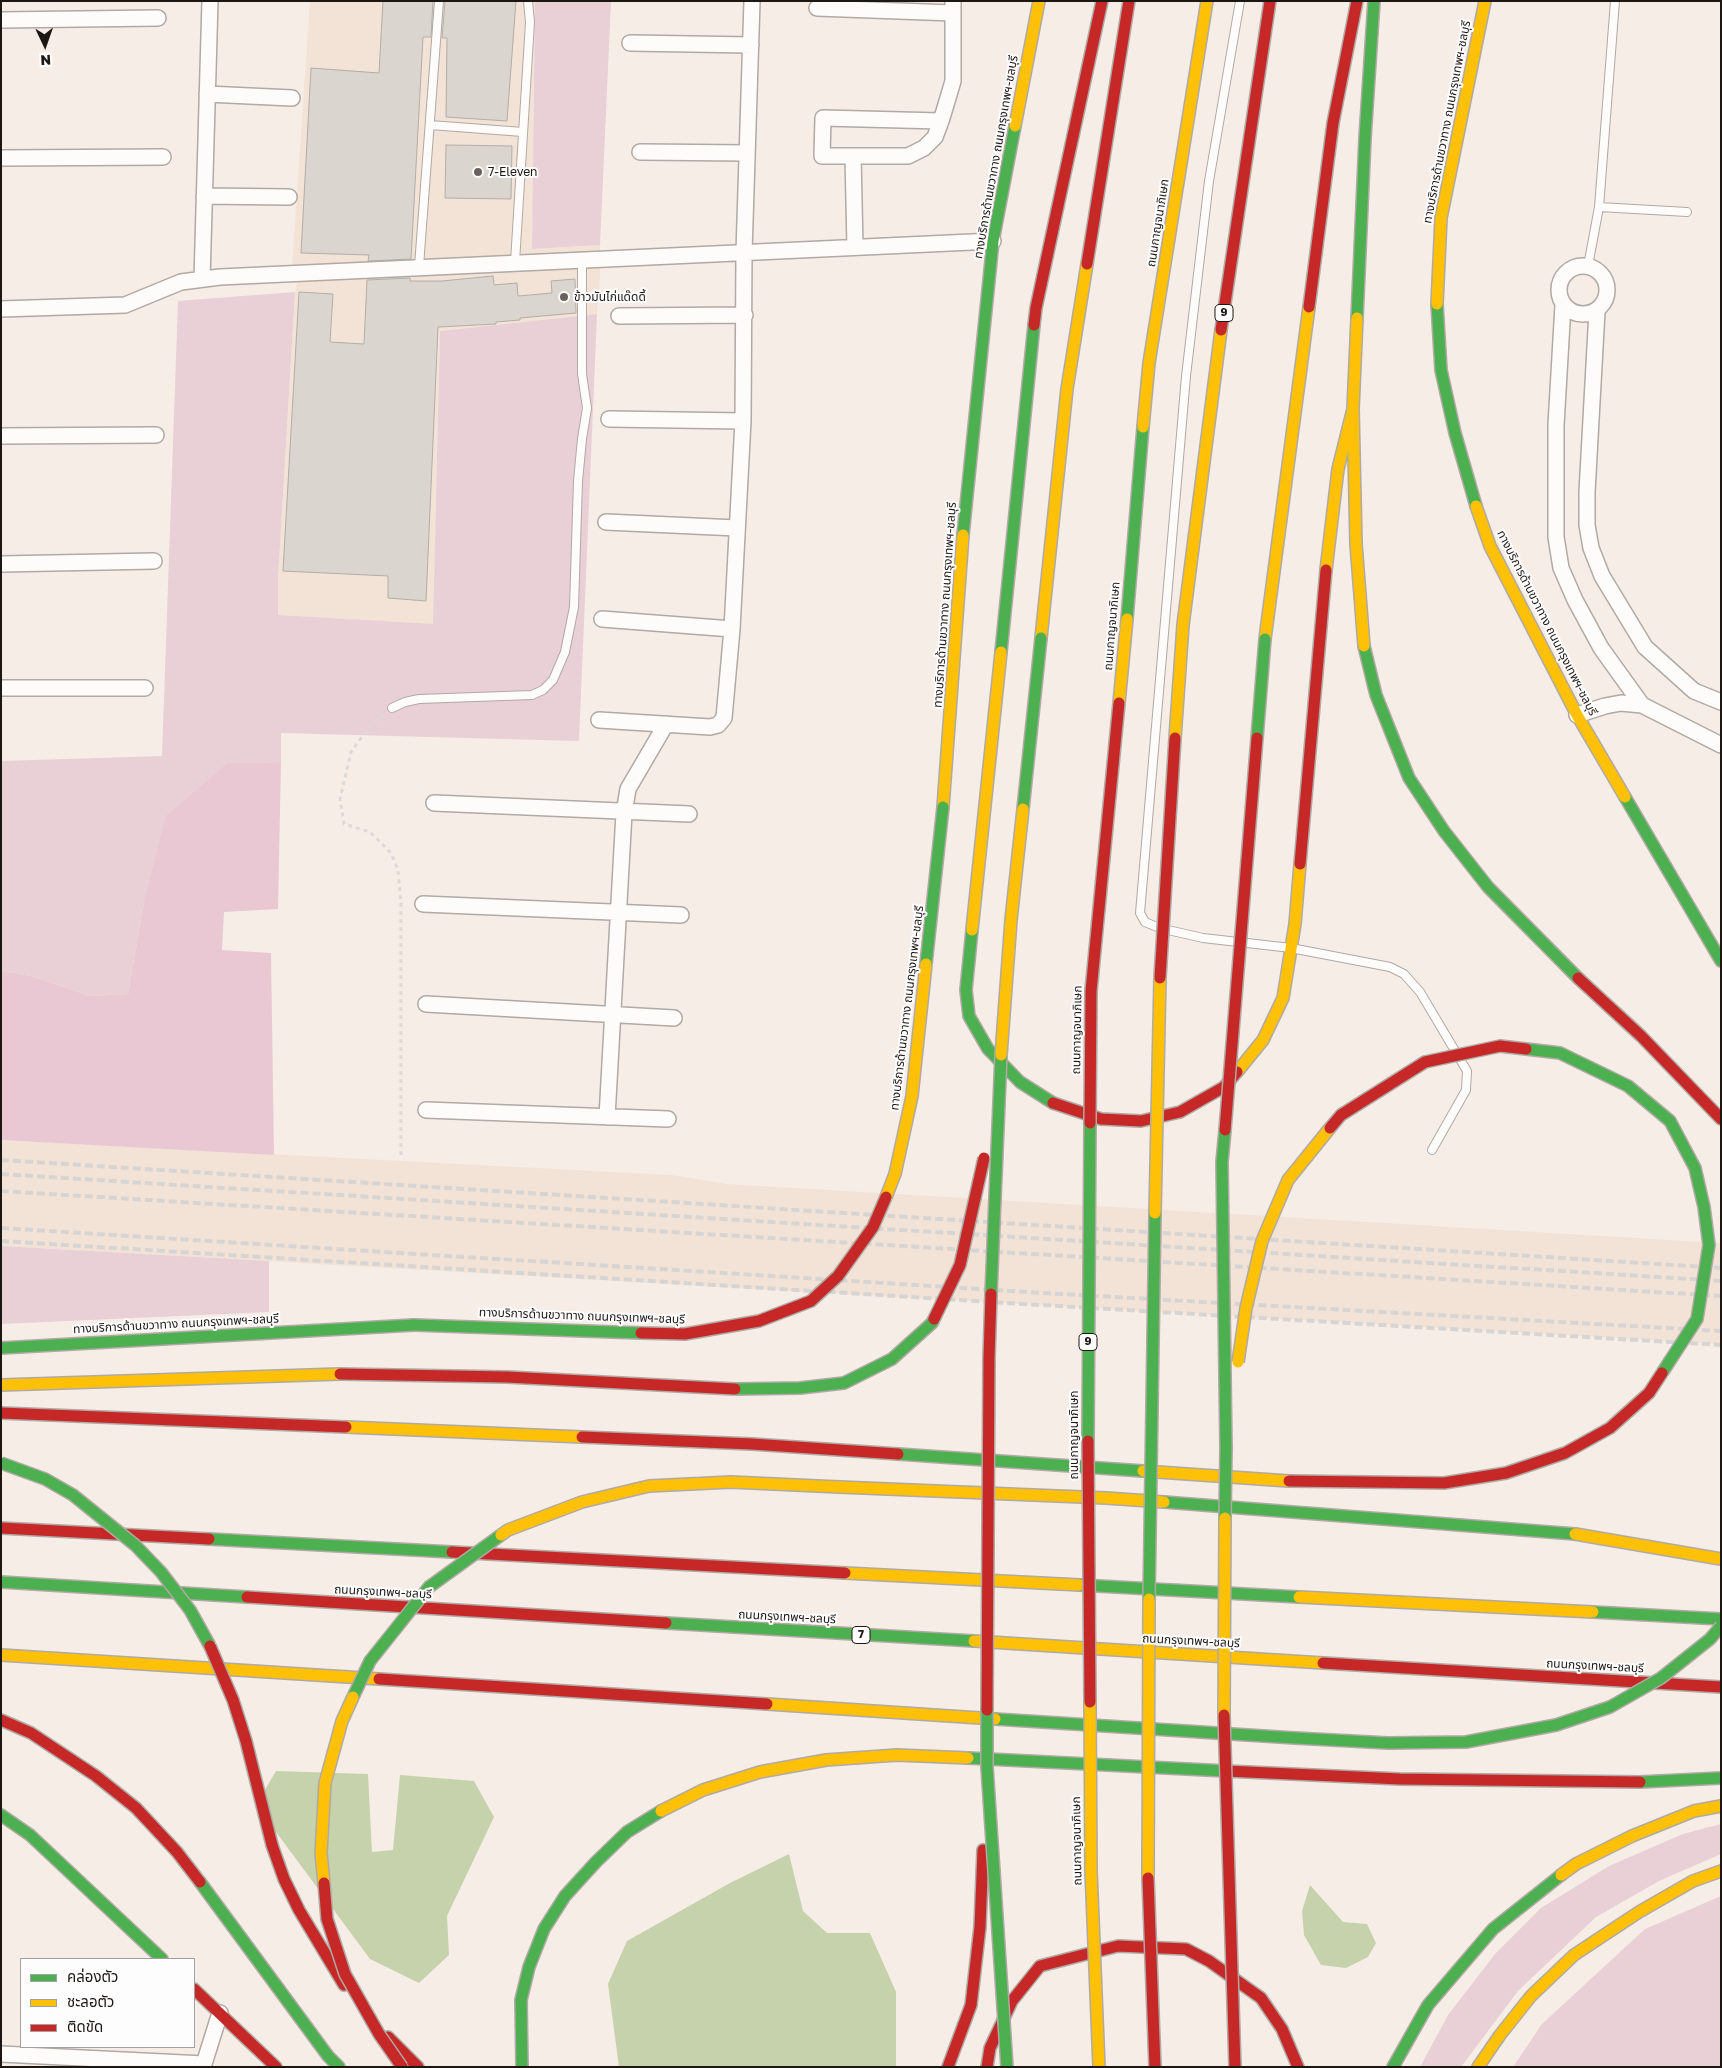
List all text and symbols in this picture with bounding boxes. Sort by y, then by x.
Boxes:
street label: ทางบริการด้านขวาทาง ถนนกรุงเทพฯ-ชลบุรี [1420,19,1474,225]
north arrow [20,20,70,70]
text: N [40,52,52,69]
street label: ทางบริการด้านขวาทาง ถนนกรุงเทพฯ-ชลบุรี [971,54,1021,260]
place label: 7-Eleven [488,165,537,179]
marker: 7-Eleven [472,166,484,178]
street label: ถนนกาญจนาภิเษก [1144,178,1172,268]
place label: ข้าวมันไก่แด๊ดดี้ [574,290,646,304]
marker: ข้าวมันไก่แด๊ดดี้ [558,291,570,303]
road number: 9 [1215,304,1233,322]
street label: ทางบริการด้านขวาทาง ถนนกรุงเทพฯ-ชลบุรี [931,502,959,708]
street label: ทางบริการด้านขวาทาง ถนนกรุงเทพฯ-ชลบุรี [1494,528,1600,718]
street label: ถนนกาญจนาภิเษก [1101,581,1123,671]
street label: ทางบริการด้านขวาทาง ถนนกรุงเทพฯ-ชลบุรี [887,905,927,1111]
street label: ถนนกาญจนาภิเษก [1069,985,1085,1075]
street label: ทางบริการด้านขวาทาง ถนนกรุงเทพฯ-ชลบุรี [479,1305,685,1327]
street label: ทางบริการด้านขวาทาง ถนนกรุงเทพฯ-ชลบุรี [73,1311,279,1337]
road number: 9 [1079,1334,1097,1350]
street label: ถนนกาญจนาภิเษก [1067,1390,1081,1480]
street label: ถนนกรุงเทพฯ-ชลบุรี [334,1582,432,1602]
street label: ถนนกรุงเทพฯ-ชลบุรี [738,1607,836,1627]
road number: 7 [852,1626,870,1644]
street label: ถนนกรุงเทพฯ-ชลบุรี [1142,1631,1240,1651]
street label: ถนนกรุงเทพฯ-ชลบุรี [1546,1656,1644,1676]
street label: ถนนกาญจนาภิเษก [1069,1796,1085,1886]
legend [20,1958,195,2048]
text: คล่องตัว [67,1967,118,1985]
text: ชะลอตัว [67,1992,114,2010]
text: ติดขัด [67,2017,103,2035]

